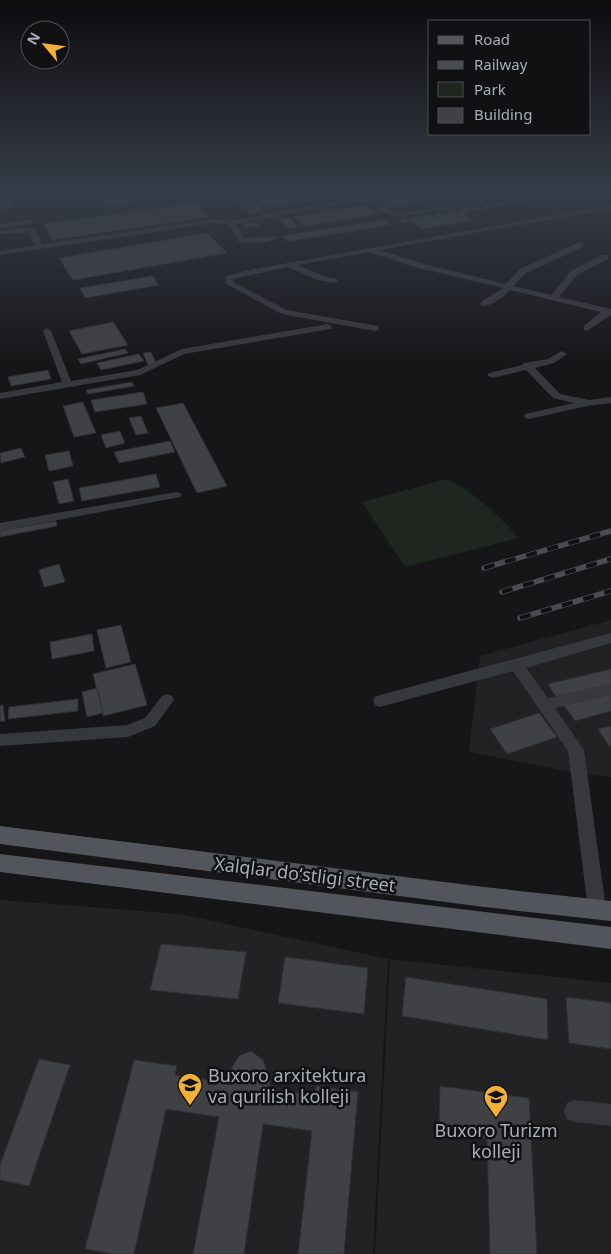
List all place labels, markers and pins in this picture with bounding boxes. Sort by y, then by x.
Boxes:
place label: Buxoro arxitektura va qurilish kolleji [208,1063,366,1108]
school or university icon: Buxoro arxitektura va qurilish kolleji [177,1072,203,1106]
school or university icon: Buxoro Turizm kolleji [483,1084,509,1118]
place label: Buxoro Turizm kolleji [434,1118,558,1163]

